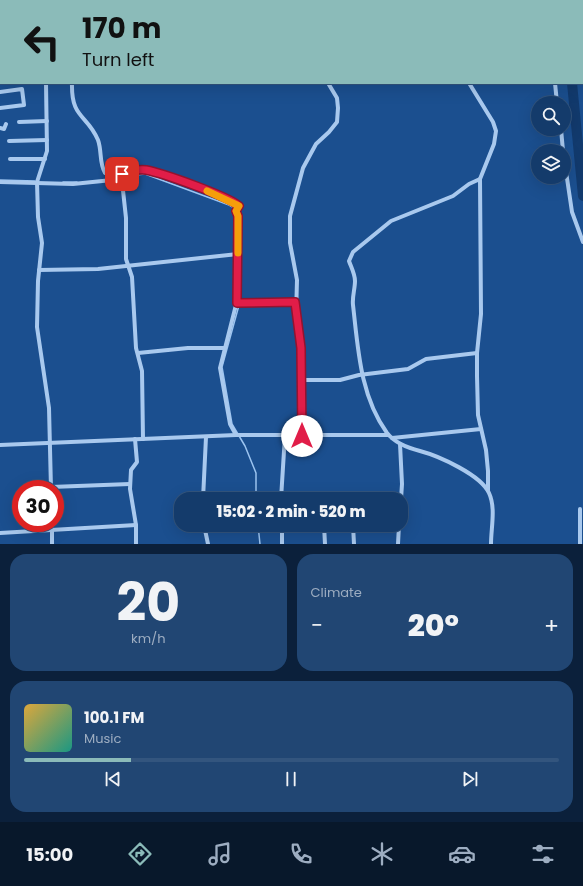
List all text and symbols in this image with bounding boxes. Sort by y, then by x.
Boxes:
text: 170 m [82,9,161,48]
icon: left [16,16,68,68]
text: Turn left [82,47,154,72]
map controls [531,96,571,184]
button: search [531,96,571,136]
button: layers [531,144,571,184]
pin [105,157,139,191]
icon: arrive [111,163,133,185]
position arrow [281,415,323,457]
speed limit sign: 30 [12,480,64,532]
text: 15:02 · 2 min · 520 m [216,501,366,522]
text: 20 [116,566,180,639]
text: Climate [311,583,362,602]
text: 20° [408,604,459,647]
text: − [311,610,323,641]
text: + [544,610,559,641]
text: km/h [131,629,166,648]
text: 100.1 FM [84,707,144,728]
text: Music [84,729,121,748]
icon: previous [102,768,124,790]
icon: pause [280,768,302,790]
icon: next [459,768,481,790]
icon: directions [126,840,154,868]
icon: music [206,840,234,868]
icon: phone [287,840,315,868]
icon: climate [368,840,396,868]
icon: car [448,840,476,868]
icon: filters [529,840,557,868]
text: 15:00 [26,842,73,867]

